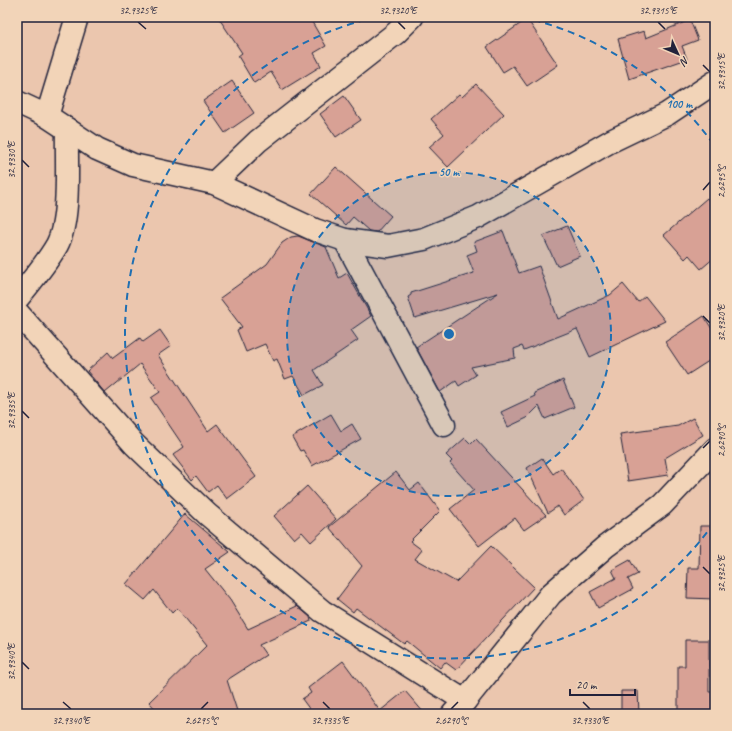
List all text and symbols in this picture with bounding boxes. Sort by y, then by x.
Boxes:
text: 32.9325°E [119,4,158,17]
text: 32.9320°E [379,4,418,17]
text: 32.9315°E [639,4,678,17]
north arrow [658,34,698,74]
text: 32.9315°E [715,52,728,91]
text: N [676,54,693,70]
text: 100 m [666,96,693,112]
text: 32.9330°E [5,140,18,179]
text: 50 m [439,164,460,180]
text: 2.6295°S [715,164,728,198]
text: 32.9320°E [715,303,728,342]
centre of rings [442,327,456,341]
text: 32.9335°E [5,391,18,430]
text: 2.6290°S [715,423,728,457]
text: 32.9325°E [715,554,728,593]
text: 32.9340°E [5,642,18,681]
scale bar [570,671,635,697]
text: 20 m [576,677,598,693]
text: 32.9340°E [52,714,91,727]
text: 2.6295°S [185,714,219,727]
text: 32.9335°E [311,714,350,727]
text: 2.6290°S [435,714,469,727]
text: 32.9330°E [571,714,610,727]

